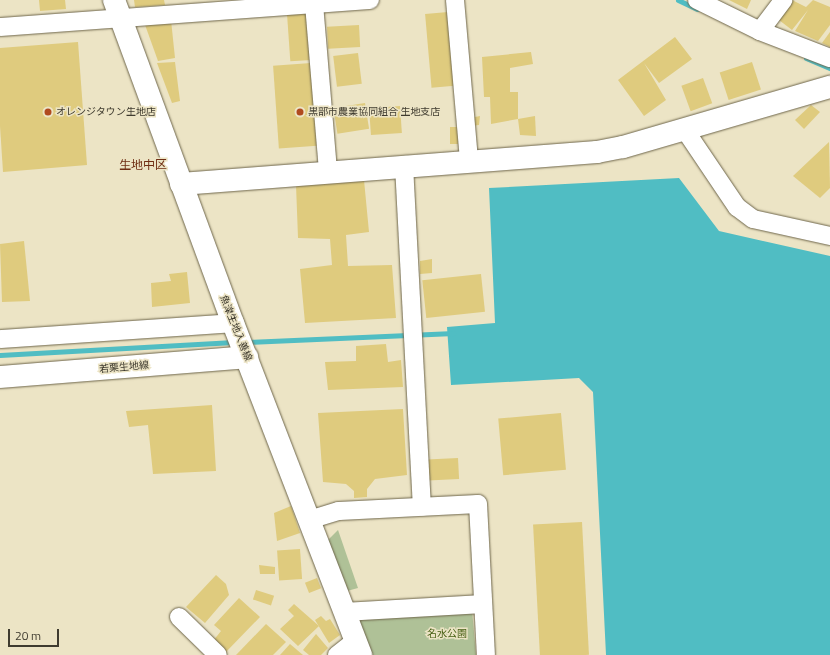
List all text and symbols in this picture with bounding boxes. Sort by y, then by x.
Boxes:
place label: オレンジタウン生地店 [56,106,156,118]
place label: 黒部市農業協同組合 生地支店 [308,106,440,118]
marker: オレンジタウン生地店 [43,107,53,117]
marker: 黒部市農業協同組合 生地支店 [295,107,305,117]
district label: 生地中区 [119,158,167,172]
street label: 魚津生地入善線 [217,293,255,363]
street label: 若栗生地線 [99,359,149,375]
scale bar [10,621,61,647]
text: 20 m [15,626,41,645]
park label: 名水公園 [427,628,467,640]

